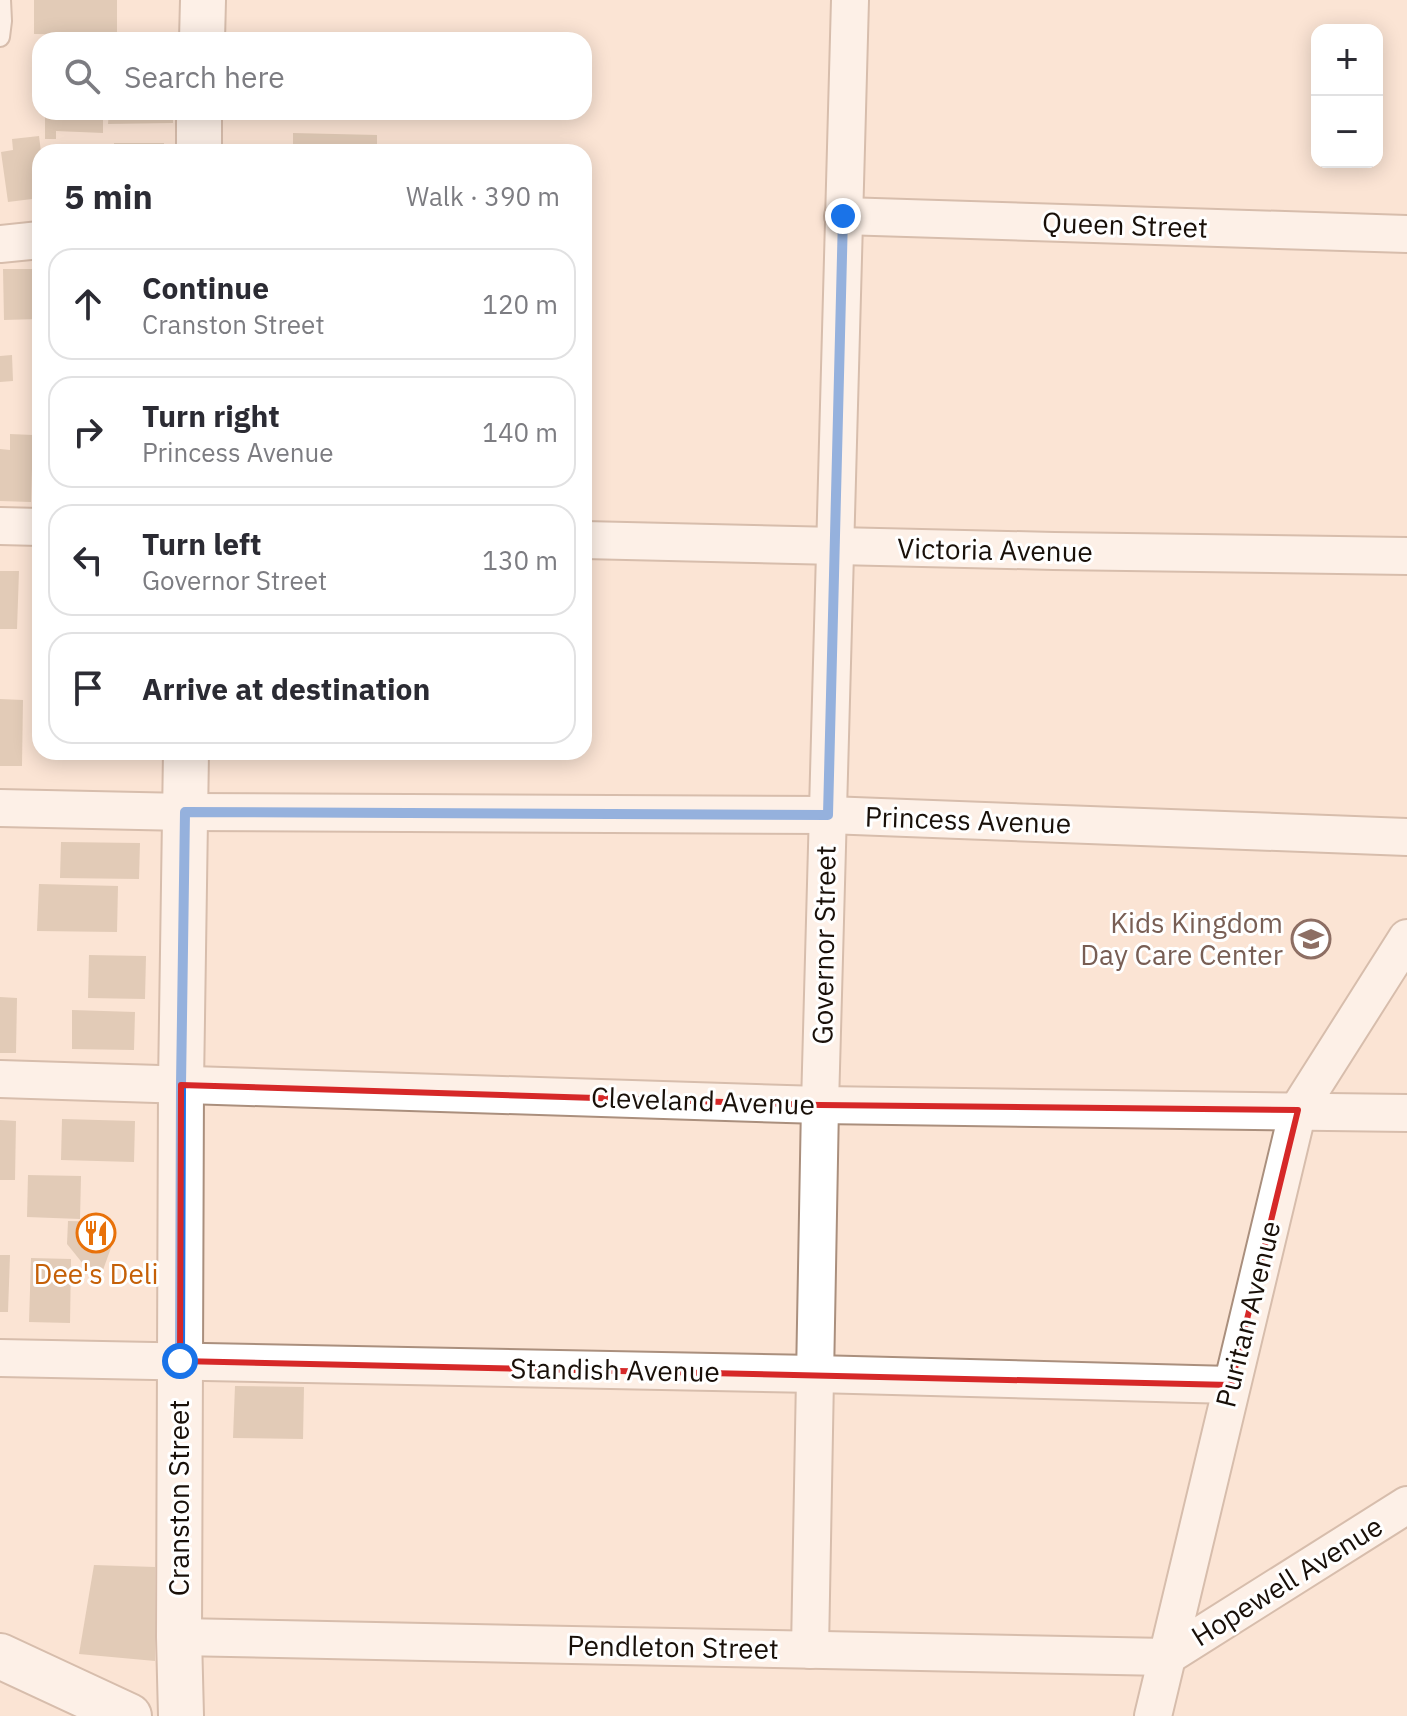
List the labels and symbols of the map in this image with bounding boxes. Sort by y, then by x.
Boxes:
route end [825,198,861,234]
street label: Queen Street [1042,203,1209,246]
street label: Victoria Avenue [897,529,1093,570]
street label: Princess Avenue [864,797,1072,842]
street label: Governor Street [803,845,844,1045]
place label: Kids Kingdom Day Care Center [1080,904,1283,973]
school or university icon: Kids Kingdom Day Care Center [1290,918,1332,960]
street label: Cleveland Avenue [590,1078,816,1123]
restaurant icon: Dee's Deli [75,1212,117,1254]
street label: Puritan Avenue [1206,1217,1289,1411]
place label: Dee's Deli [34,1255,158,1292]
route start [162,1343,198,1379]
street label: Standish Avenue [510,1349,720,1390]
street label: Cranston Street [160,1400,197,1596]
street label: Hopewell Avenue [1184,1507,1389,1654]
street label: Pendleton Street [567,1626,779,1667]

